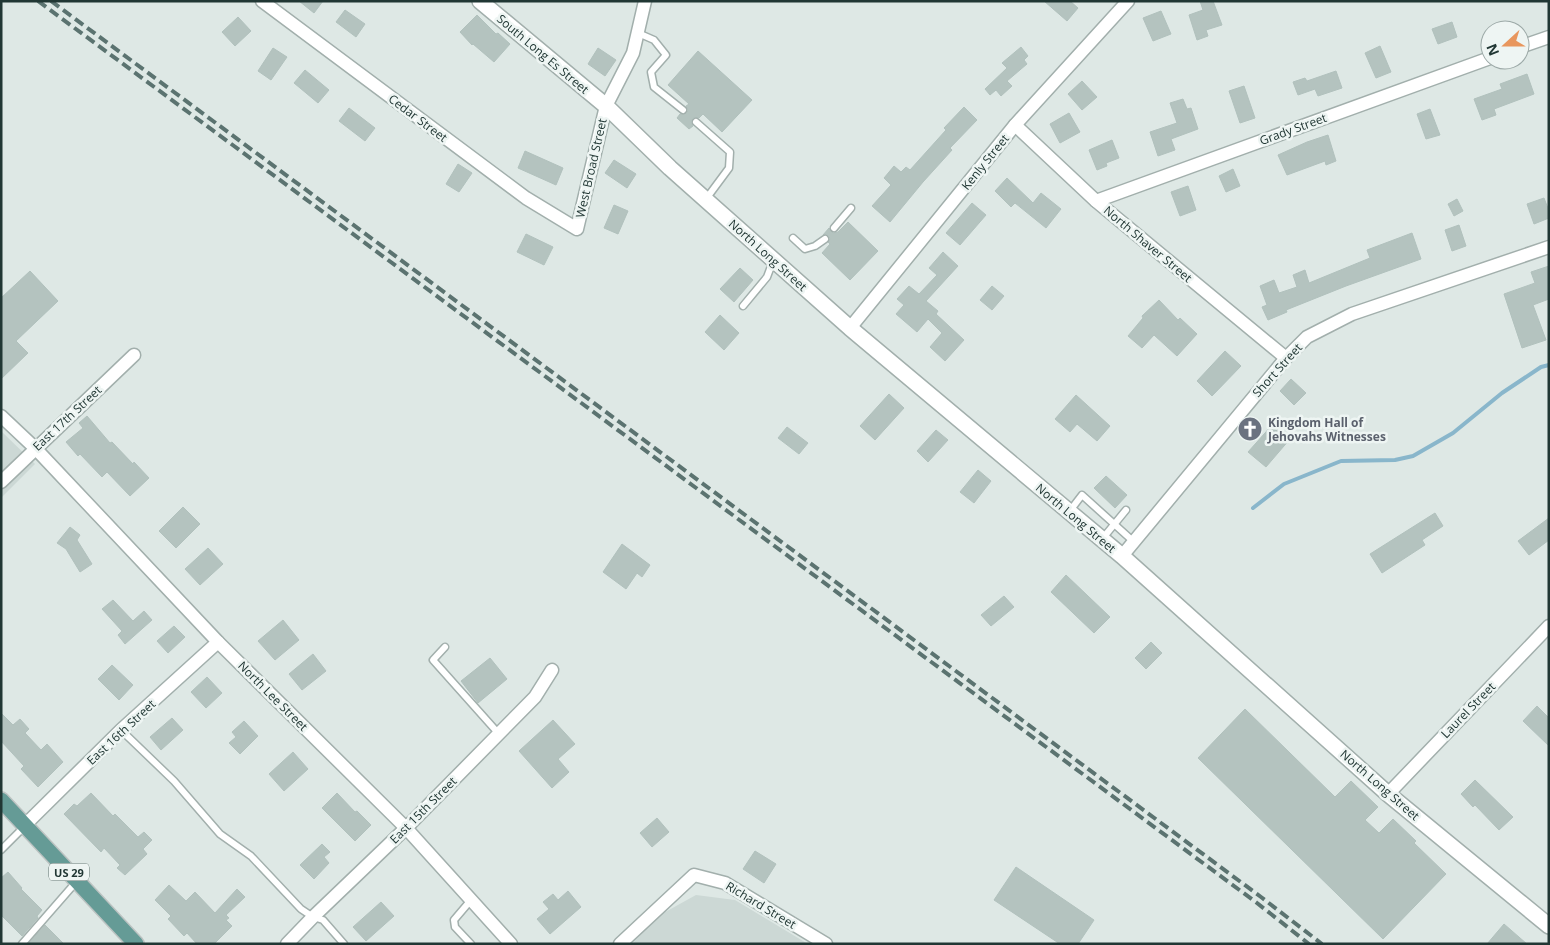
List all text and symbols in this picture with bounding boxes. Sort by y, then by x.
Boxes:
street label: South Long Es Street [493,10,593,98]
north arrow [1480,20,1530,70]
text: N [1481,41,1503,59]
street label: Cedar Street [385,90,451,146]
street label: Grady Street [1257,109,1329,149]
street label: West Broad Street [571,117,611,219]
street label: Kenly Street [957,131,1013,193]
street label: North Shaver Street [1100,202,1196,286]
street label: North Long Street [725,215,811,295]
street label: Short Street [1248,339,1306,401]
street label: East 17th Street [29,382,105,454]
place label: Kingdom Hall of Jehovahs Witnesses [1267,414,1386,445]
church icon: Kingdom Hall of Jehovahs Witnesses [1237,416,1263,442]
street label: North Long Street [1032,479,1120,557]
street label: North Lee Street [234,657,312,735]
street label: Laurel Street [1437,678,1499,742]
street label: East 16th Street [83,696,159,768]
street label: North Long Street [1337,746,1423,824]
street label: East 15th Street [386,773,460,847]
road number: US 29 [49,864,89,880]
street label: Richard Street [723,877,799,933]

